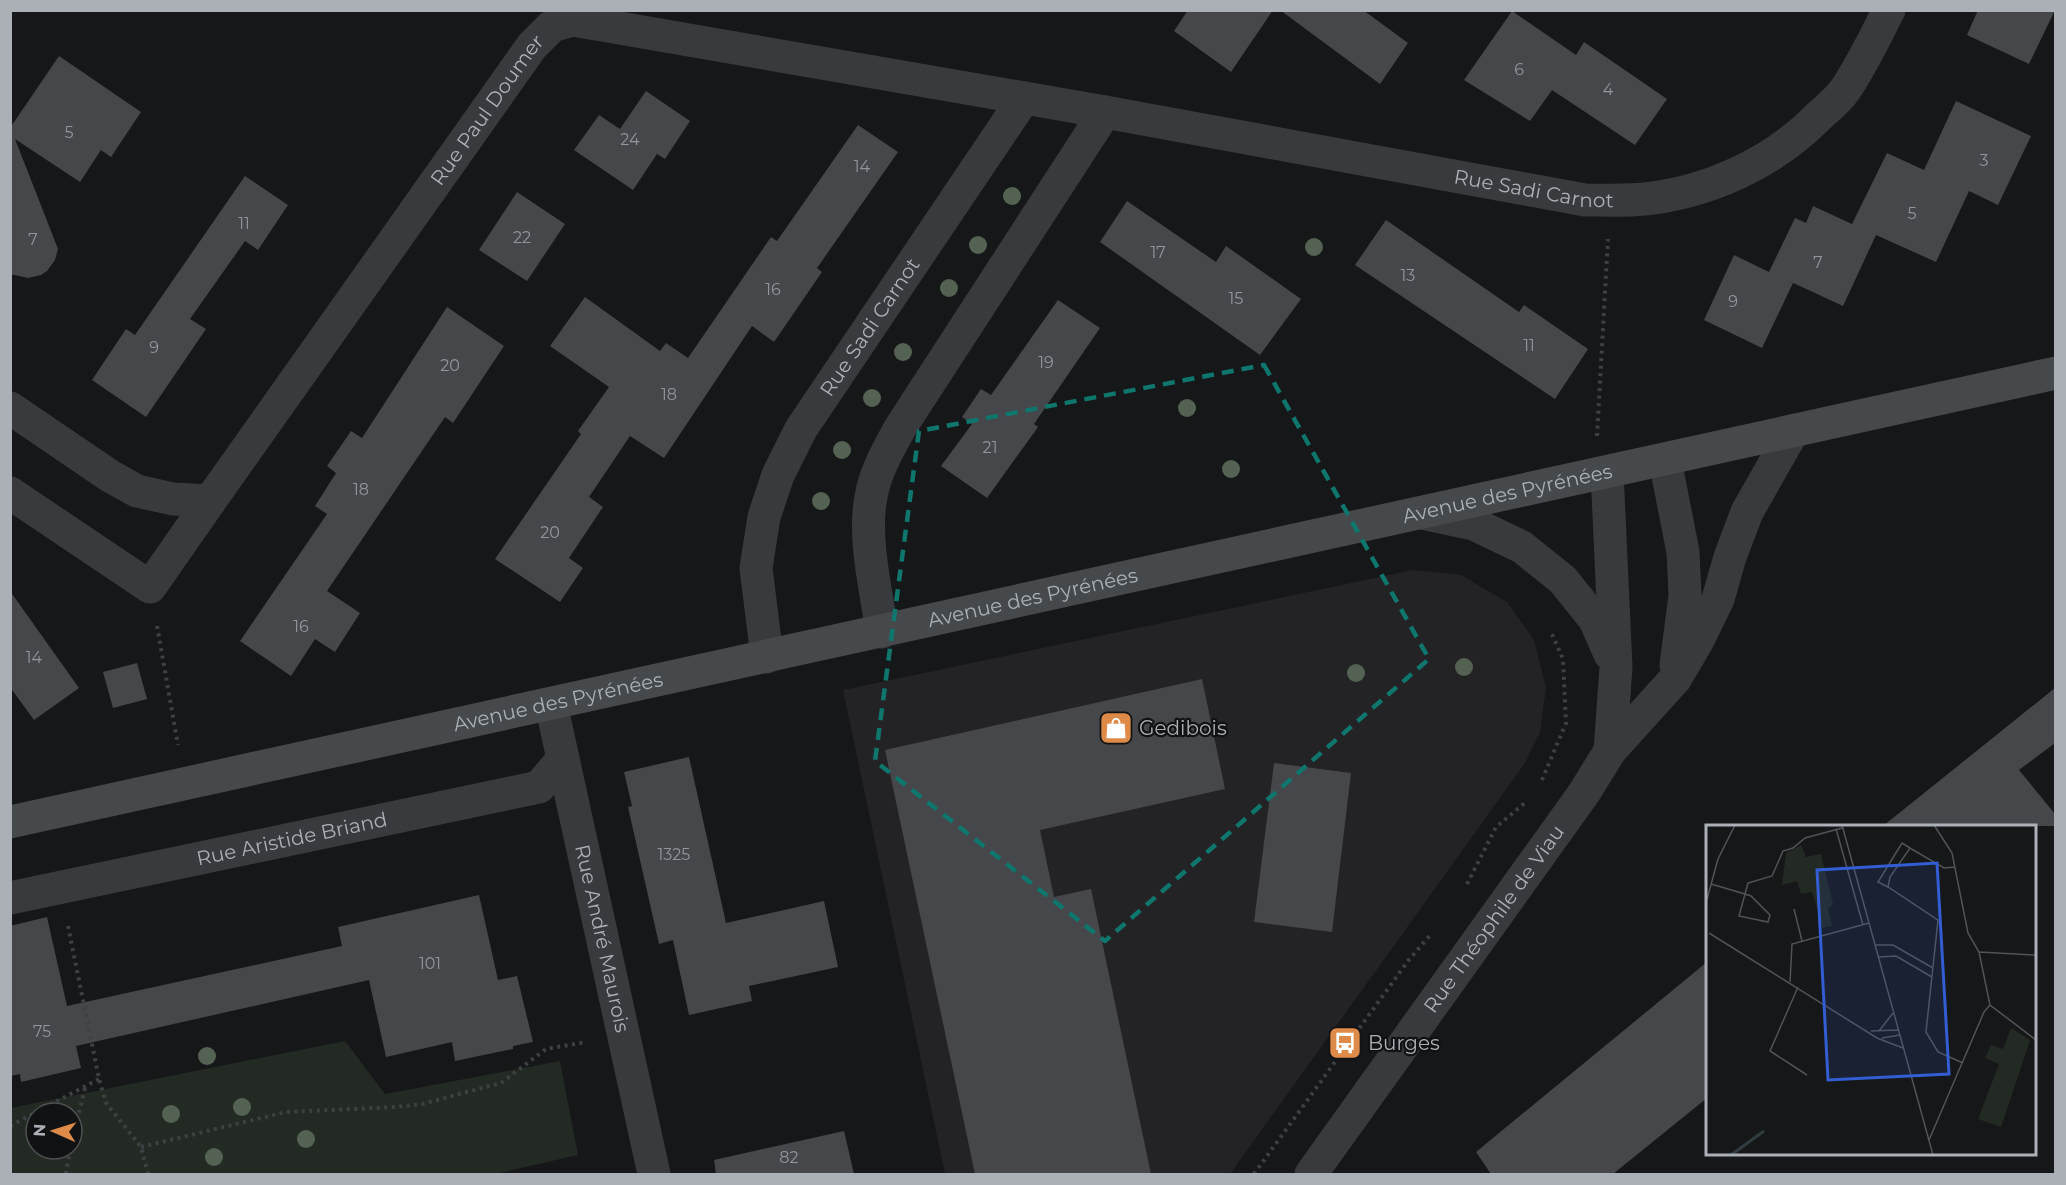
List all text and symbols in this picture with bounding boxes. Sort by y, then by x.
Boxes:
street label: Rue Paul Doumer [425,29,549,190]
house number: 6 [1514,60,1524,79]
house number: 4 [1603,80,1614,99]
house number: 5 [64,123,74,142]
house number: 24 [620,130,640,149]
house number: 3 [1979,151,1989,170]
house number: 14 [854,157,871,176]
street label: Rue Sadi Carnot [1452,164,1614,212]
house number: 5 [1907,204,1917,223]
house number: 11 [238,214,250,233]
house number: 22 [513,228,531,247]
house number: 7 [28,230,38,249]
house number: 17 [1150,243,1166,262]
street label: Rue Sadi Carnot [815,253,925,401]
house number: 7 [1813,253,1823,272]
house number: 13 [1401,266,1415,285]
house number: 16 [765,280,781,299]
house number: 15 [1229,289,1243,308]
house number: 9 [1728,292,1738,311]
house number: 11 [1523,336,1535,355]
house number: 9 [149,338,159,357]
house number: 19 [1038,353,1054,372]
house number: 20 [440,356,460,375]
house number: 18 [661,385,677,404]
house number: 21 [983,438,997,457]
street label: Avenue des Pyrénées [1400,459,1615,528]
house number: 18 [353,480,369,499]
house number: 20 [540,523,560,542]
street label: Avenue des Pyrénées [926,563,1140,632]
house number: 16 [293,617,309,636]
house number: 14 [26,648,43,667]
street label: Avenue des Pyrénées [451,667,665,736]
shop icon: Gedibois [1098,710,1134,746]
place label: Gedibois [1139,716,1227,740]
street label: Rue Aristide Briand [194,807,389,871]
street label: Rue Théophile de Viau [1419,820,1569,1017]
inset map [1706,825,2036,1155]
street label: Rue André Maurois [570,842,635,1035]
house number: 1325 [658,845,690,864]
house number: 101 [419,954,441,973]
house number: 75 [33,1022,51,1041]
bus stop icon: Burges [1327,1025,1363,1061]
place label: Burges [1368,1031,1440,1055]
north arrow [24,1101,84,1161]
text: N [30,1123,49,1137]
house number: 82 [779,1148,799,1167]

